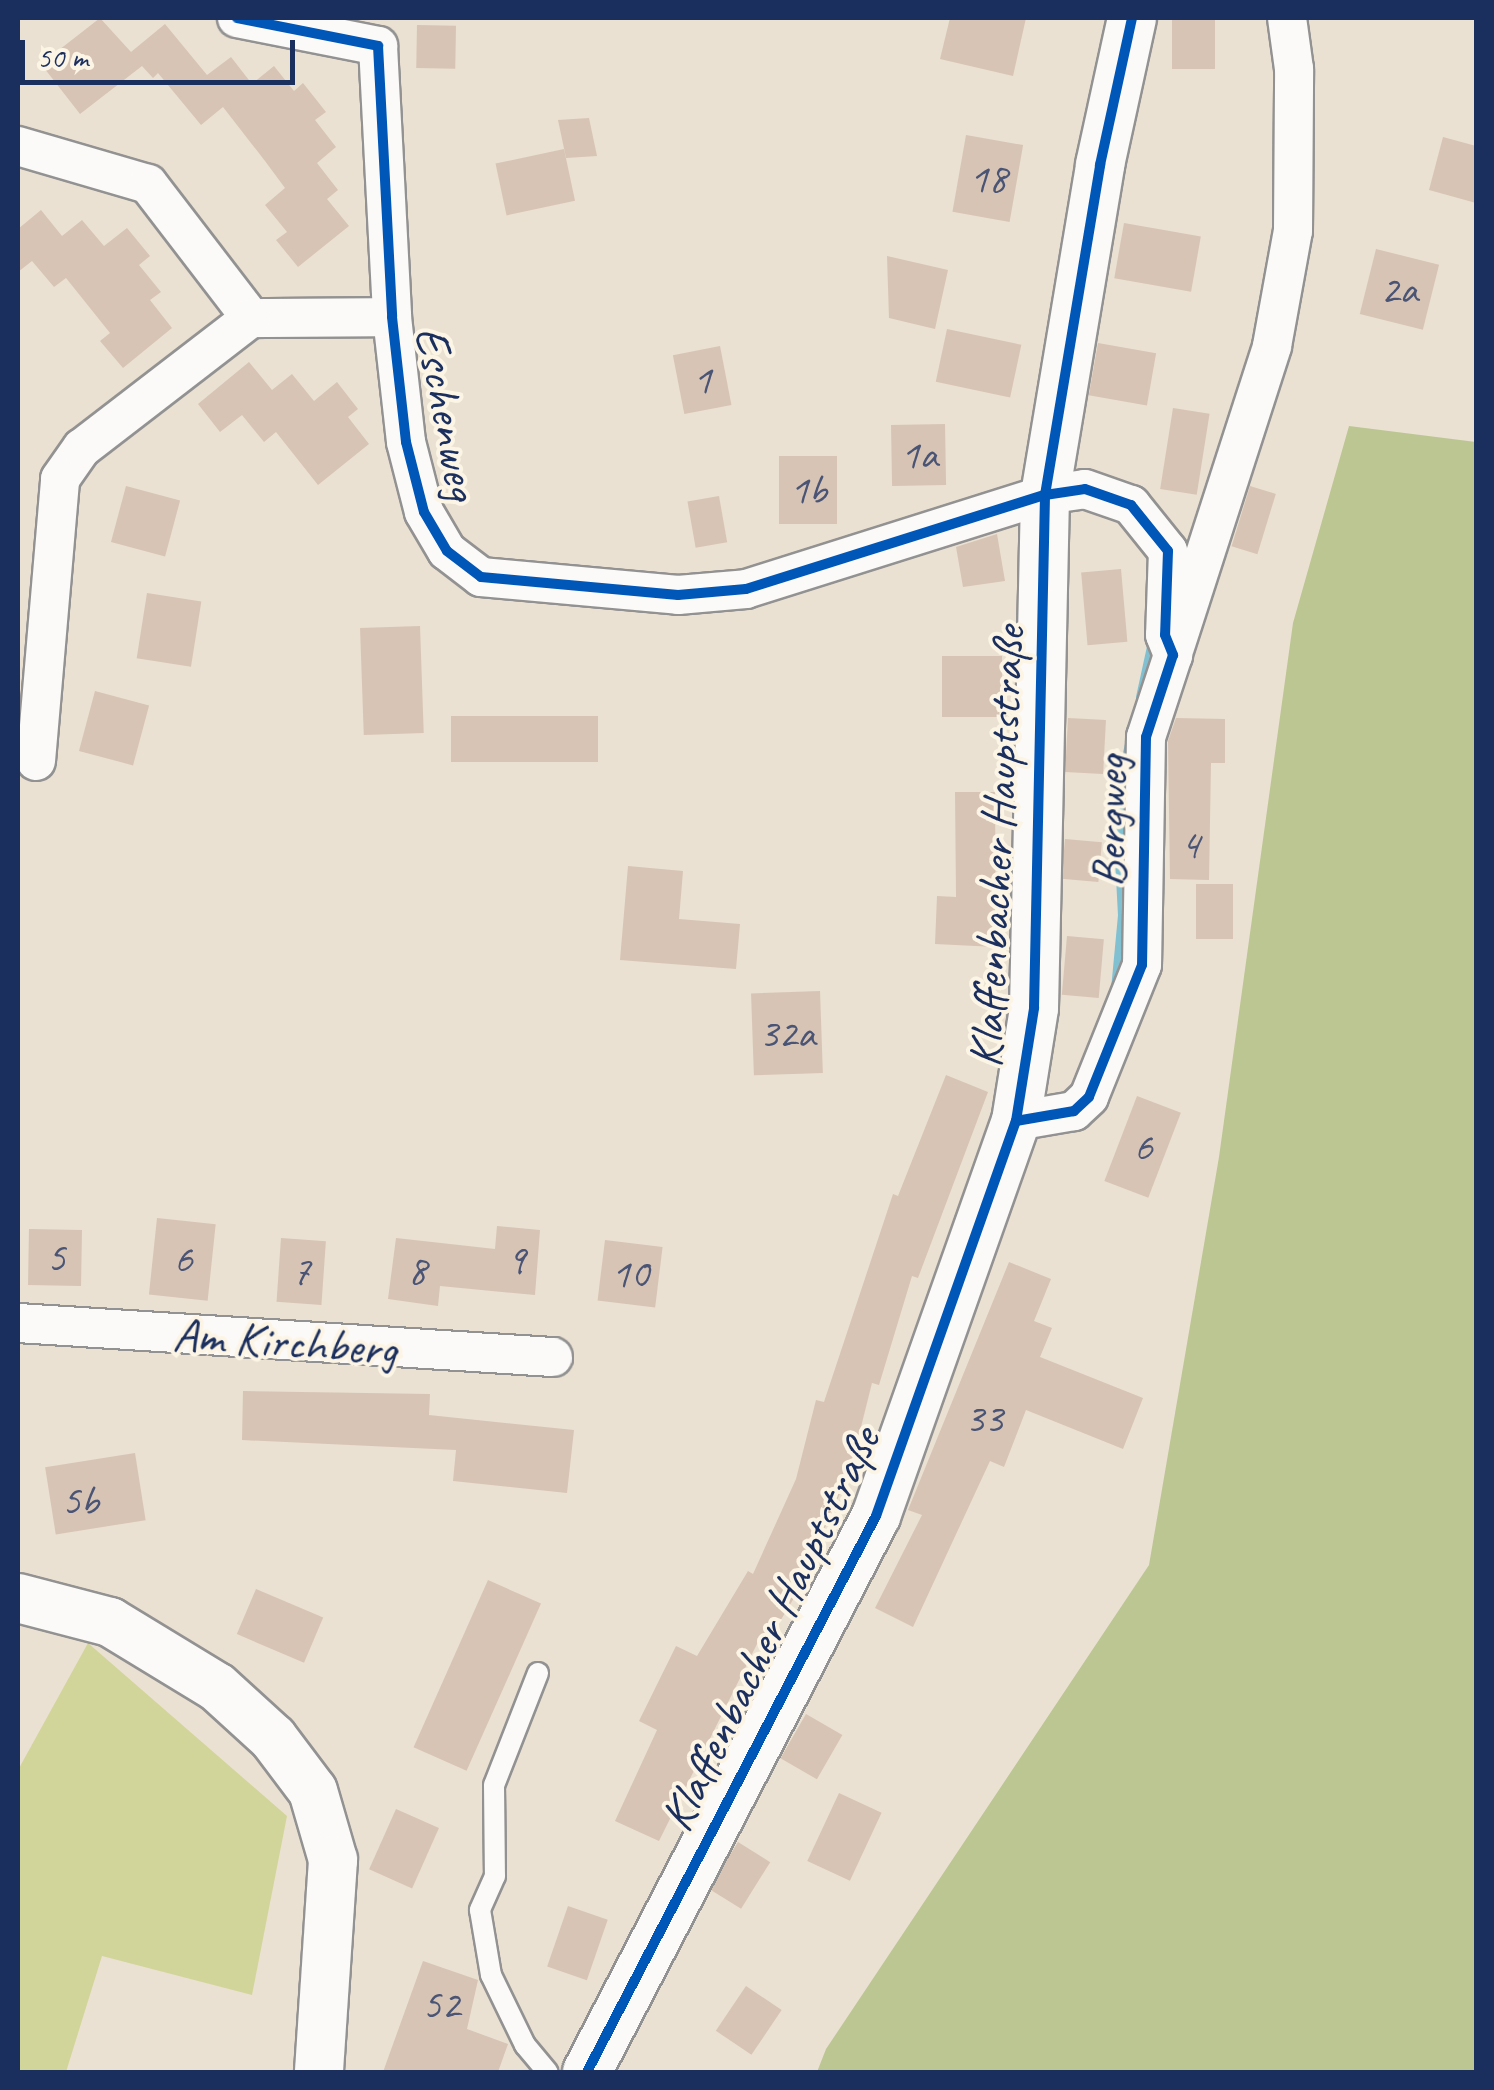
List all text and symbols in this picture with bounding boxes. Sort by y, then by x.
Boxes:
scale bar [25,20,300,82]
text: 50 m [37,38,88,76]
house number: 18 [969,154,1007,204]
house number: 2a [1380,265,1418,315]
street label: Eschenweg [402,322,492,504]
house number: 1 [693,355,711,405]
house number: 1a [900,430,938,480]
house number: 1b [789,465,827,515]
street label: Klaffenbacher Hauptstraße [957,625,1037,1069]
street label: Bergweg [1080,754,1140,888]
house number: 4 [1181,820,1199,870]
house number: 32a [759,1009,815,1059]
house number: 6 [1134,1122,1152,1172]
house number: 5 [47,1233,65,1283]
house number: 6 [174,1234,192,1284]
house number: 9 [507,1235,525,1285]
house number: 7 [292,1246,310,1296]
house number: 8 [408,1246,426,1296]
house number: 10 [611,1249,649,1299]
street label: Am Kirchberg [172,1306,398,1378]
house number: 33 [965,1394,1003,1444]
street label: Klaffenbacher Hauptstraße [647,1418,893,1840]
house number: 5b [61,1476,99,1526]
house number: 52 [422,1980,460,2030]

